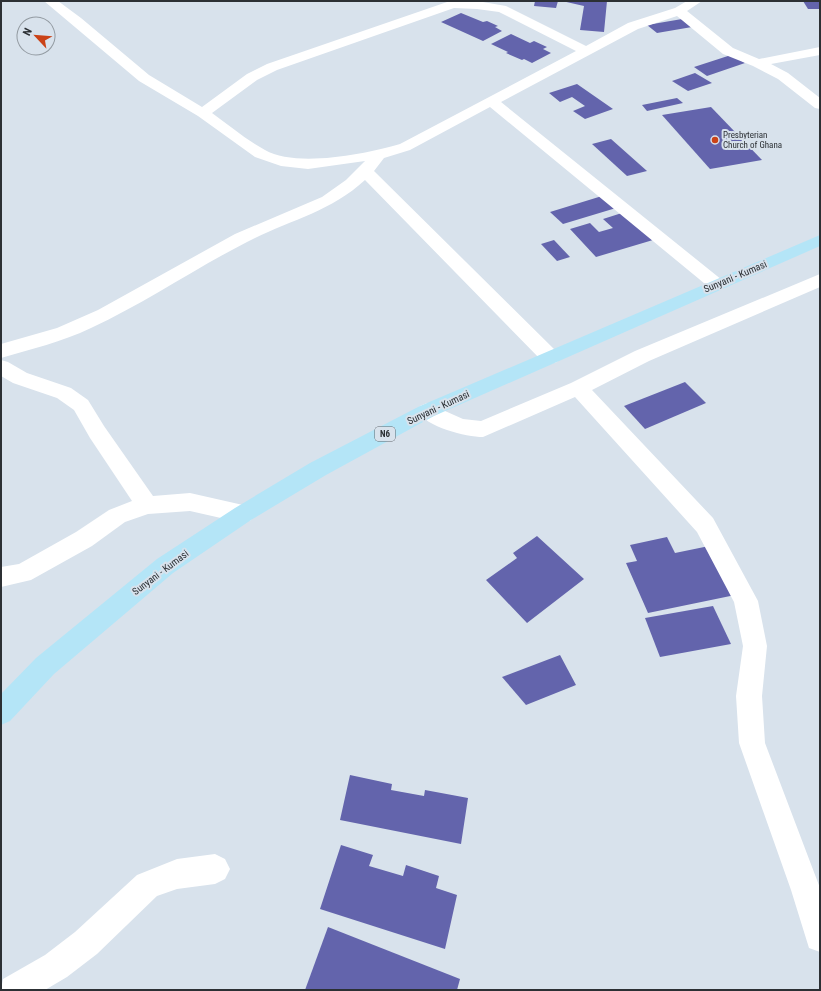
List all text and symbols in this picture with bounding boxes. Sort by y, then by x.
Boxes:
north arrow [16,16,56,56]
text: N [20,26,35,38]
place label: Presbyterian Church of Ghana [723,130,782,150]
marker: Presbyterian Church of Ghana [710,135,720,145]
street label: Sunyani - Kumasi [702,258,768,295]
street label: Sunyani - Kumasi [405,388,471,427]
road number: N6 [375,427,395,441]
street label: Sunyani - Kumasi [130,548,190,597]

